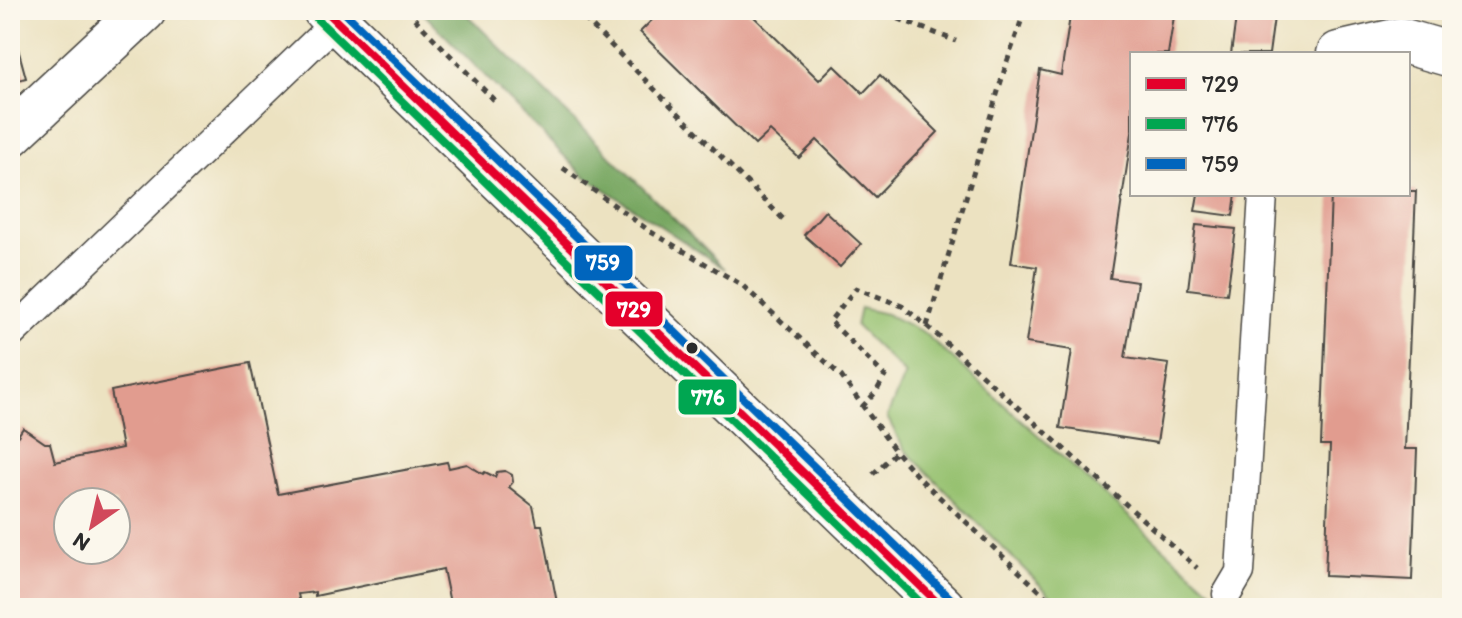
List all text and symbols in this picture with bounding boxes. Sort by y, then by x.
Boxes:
legend [1130,52,1410,196]
text: 729 [1202,69,1239,98]
text: 776 [1202,109,1239,138]
text: 759 [1202,149,1239,178]
line badge: 759 [573,244,634,282]
text: 759 [585,249,620,276]
line badge: 729 [604,290,664,328]
text: 729 [616,296,651,323]
unlabelled marker [684,340,700,356]
line badge: 776 [677,378,738,416]
text: 776 [690,384,725,411]
north arrow [52,486,132,566]
text: N [67,527,95,558]

